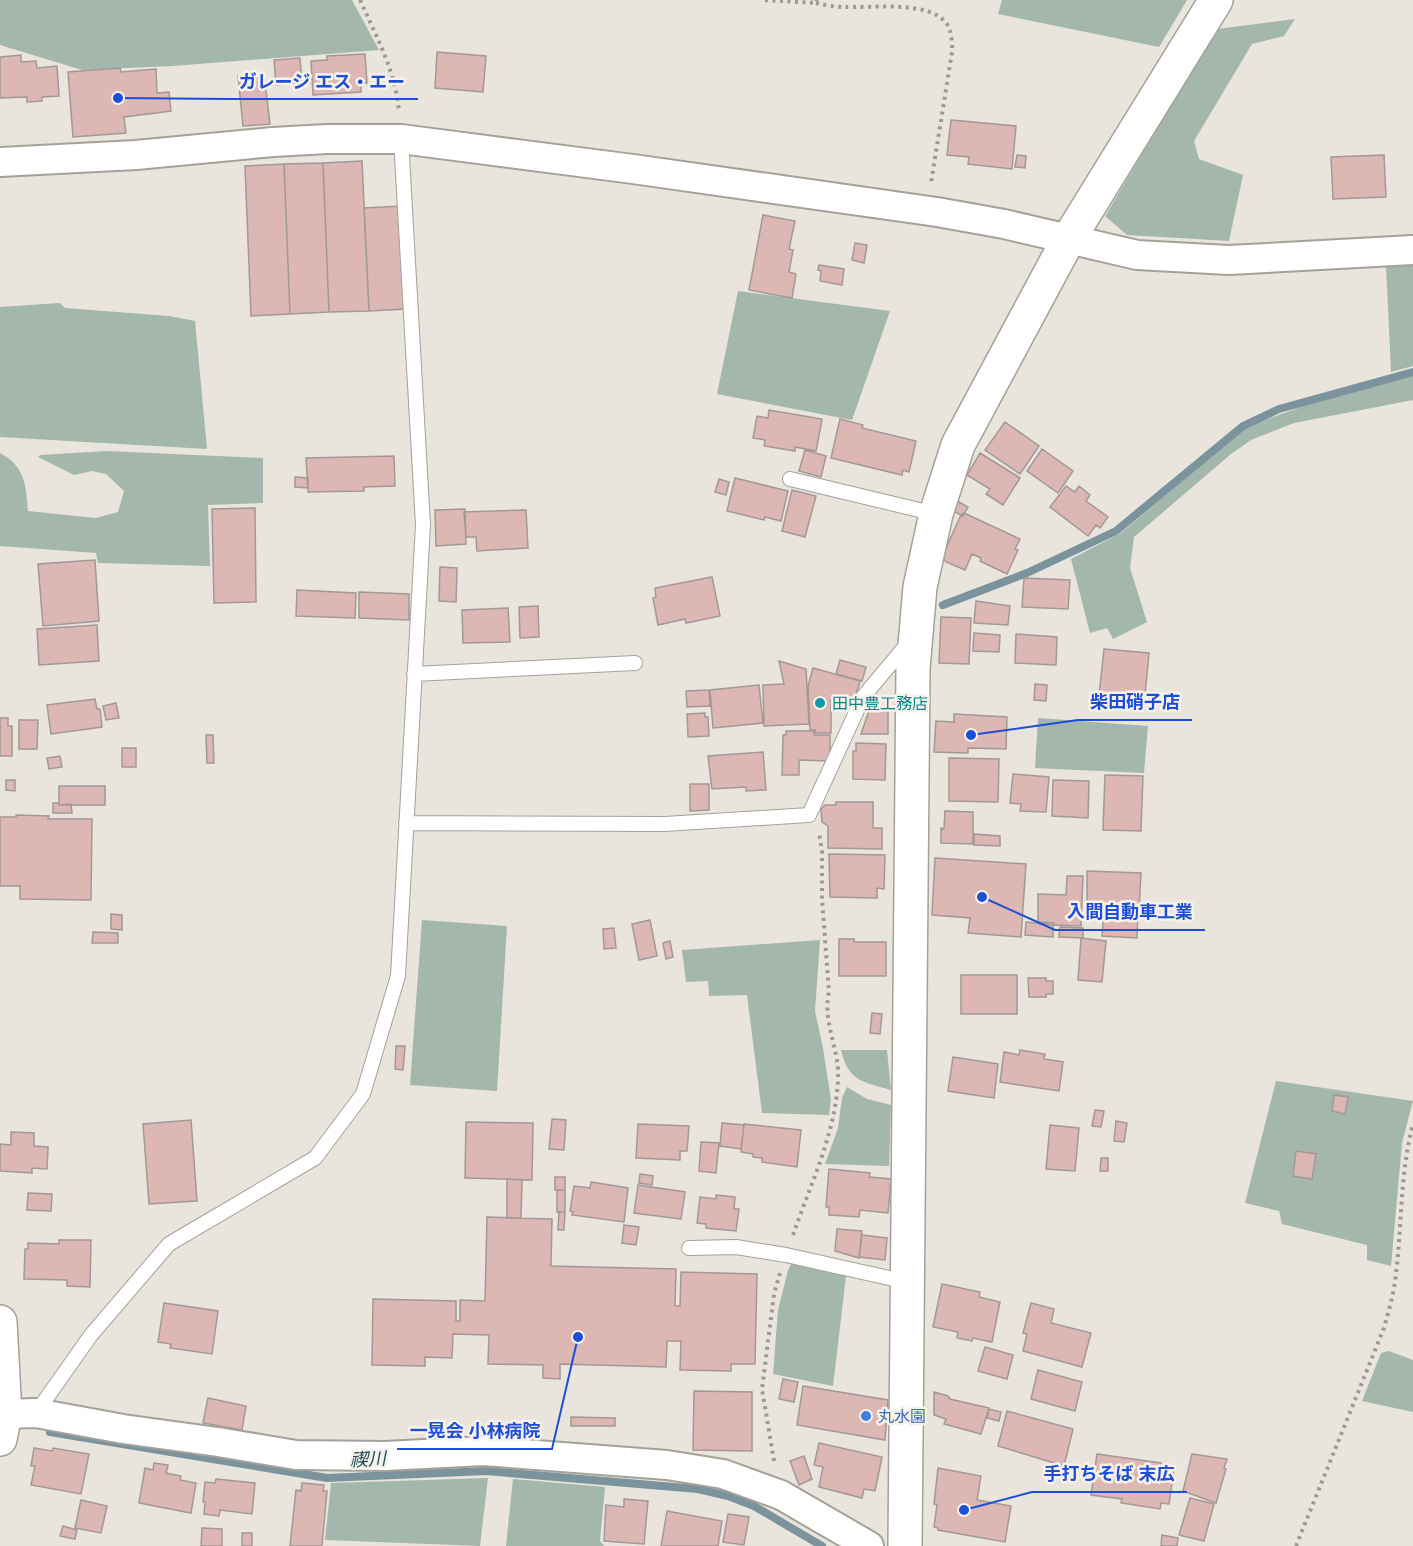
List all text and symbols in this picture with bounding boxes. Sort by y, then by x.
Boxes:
callout: ガレージ エス・エー [227,63,418,99]
text: ガレージ エス・エー [239,70,405,93]
callout: 柴田硝子店 [1078,684,1192,720]
text: 柴田硝子店 [1090,690,1180,713]
place label: 田中豊工務店 [832,693,928,713]
marker: 田中豊工務店 [813,696,827,710]
callout: 入間自動車工業 [1055,894,1205,930]
text: 入間自動車工業 [1067,900,1193,923]
place label: 丸水園 [878,1406,926,1426]
marker: 丸水園 [859,1409,873,1423]
callout: 一晃会 小林病院 [397,1413,552,1449]
text: 一晃会 小林病院 [409,1419,541,1442]
water label: 禊川 [349,1446,389,1471]
callout: 手打ちそば 末広 [1032,1456,1187,1492]
text: 手打ちそば 末広 [1043,1462,1175,1485]

